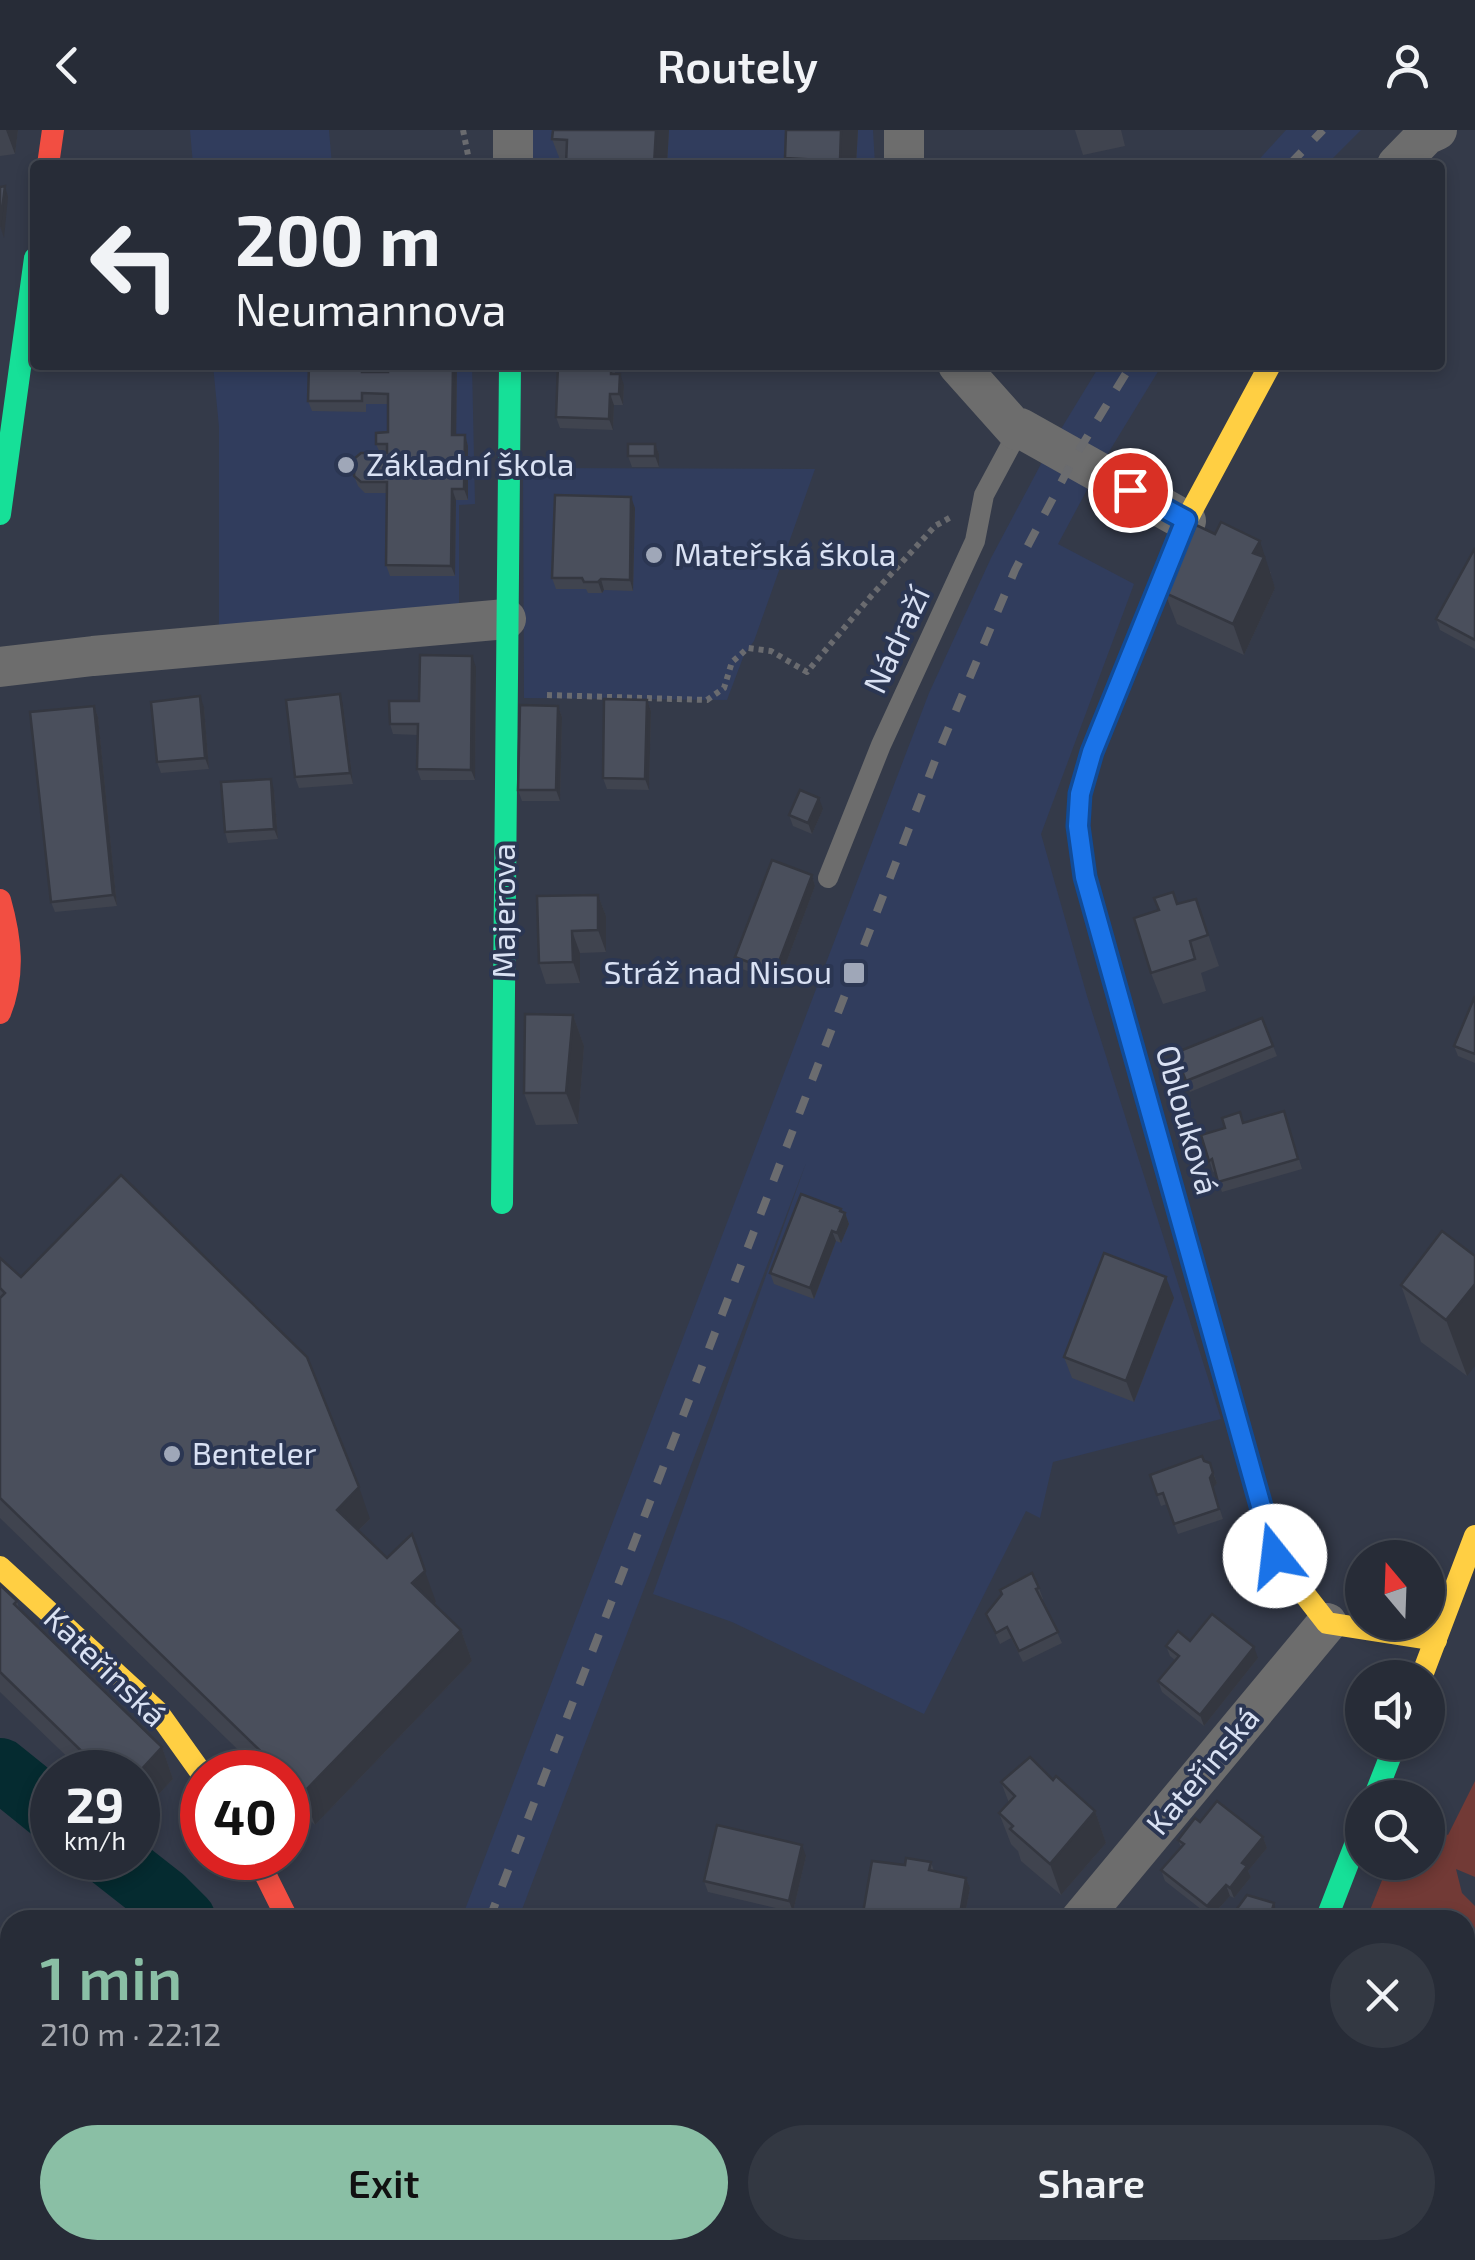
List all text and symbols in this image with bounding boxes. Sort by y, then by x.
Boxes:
icon: back [40,38,95,93]
text: Routely [657,38,818,92]
icon: person [1380,38,1435,93]
text: 200 m [235,196,441,280]
icon: left [70,200,200,330]
text: Neumannova [235,281,507,335]
place label: Základní škola [366,444,574,482]
pin [1088,448,1173,533]
marker: Základní škola [335,454,357,476]
icon: arrive [1103,463,1158,518]
place label: Mateřská škola [674,534,896,572]
marker: Mateřská škola [643,544,665,566]
street label: Nádraží [854,579,937,698]
street label: Majerova [483,843,522,979]
place label: Stráž nad Nisou [603,952,832,990]
marker: Stráž nad Nisou [841,960,867,986]
street label: Oblouková [1149,1040,1228,1199]
place label: Benteler [192,1433,317,1471]
marker: Benteler [161,1443,183,1465]
position arrow [1223,1504,1327,1608]
north arrow [1345,1540,1445,1640]
map controls [1345,1540,1445,1880]
street label: Kateřinská [37,1598,175,1733]
button: sound [1345,1660,1445,1760]
street label: Kateřinská [1137,1698,1266,1841]
speed limit sign: 40 [180,1750,310,1880]
text: 29 [66,1773,124,1833]
button: search [1345,1780,1445,1880]
text: km/h [64,1825,126,1855]
text: 1 min [40,1940,182,2012]
button: close [1330,1943,1435,2048]
text: 210 m · 22:12 [40,2014,221,2052]
button: Exit [40,2125,728,2240]
button: Share [748,2125,1435,2240]

